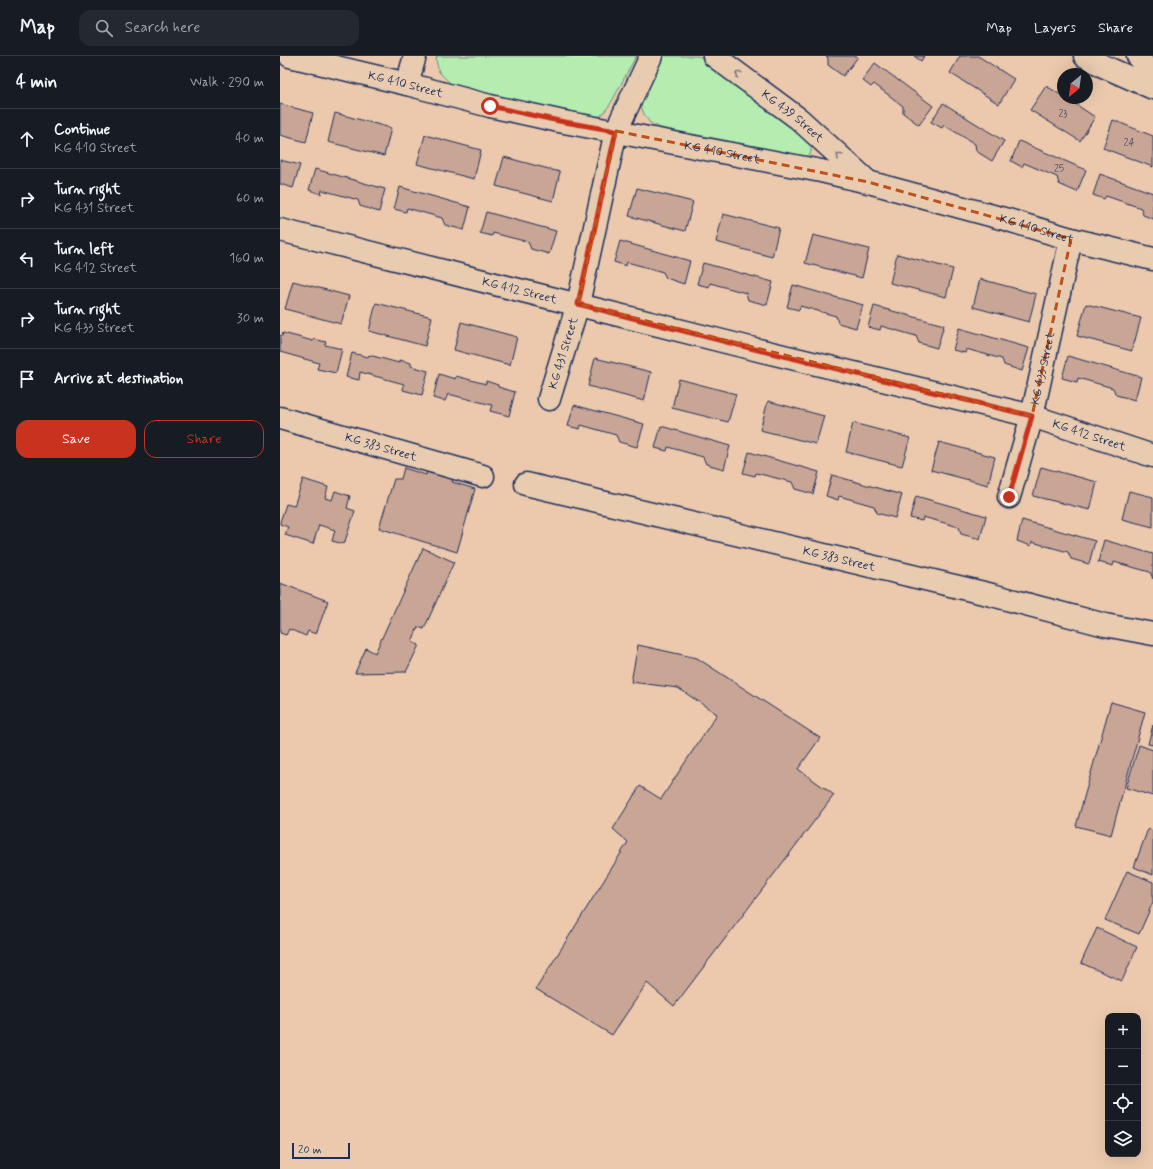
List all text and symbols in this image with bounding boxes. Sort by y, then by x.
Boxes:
search box [79,10,359,46]
text: Map [20,15,55,40]
icon: search [93,17,115,39]
text: Search here [125,18,200,38]
text: Map [986,19,1012,37]
text: Layers [1034,19,1076,37]
text: Share [1098,19,1133,37]
street label: KG 410 Street [366,68,445,102]
north arrow [1057,68,1093,104]
text: 4 min [16,71,57,93]
one-way arrow [735,71,742,79]
text: Walk · 290 m [190,74,264,91]
street label: KG 439 Street [758,87,827,147]
route start [481,97,499,115]
house number: 23 [1058,108,1068,121]
text: Continue [54,120,110,140]
icon: ahead [16,128,38,150]
text: 40 m [235,130,264,147]
house number: 24 [1124,137,1134,150]
street label: KG 410 Street [683,138,761,168]
text: KG 410 Street [54,140,137,157]
one-way arrow [836,153,844,160]
house number: 25 [1054,163,1064,176]
text: Turn right [54,180,121,200]
icon: right [16,188,38,210]
text: 60 m [236,190,264,207]
text: KG 431 Street [54,200,134,217]
street label: KG 410 Street [998,211,1076,248]
text: Turn left [54,240,114,260]
icon: left [16,248,38,270]
text: 160 m [229,250,264,267]
text: KG 412 Street [54,260,137,277]
street label: KG 412 Street [480,274,558,308]
text: Turn right [54,300,121,320]
icon: right [16,308,38,330]
text: 30 m [237,310,264,327]
street label: KG 431 Street [546,316,582,391]
text: KG 433 Street [54,320,134,337]
street label: KG 433 Street [1028,331,1059,407]
icon: arrive [16,368,38,390]
text: Arrive at destination [54,369,183,389]
street label: KG 412 Street [1050,416,1128,456]
button: Save [16,420,136,458]
button: Share [144,420,264,458]
street label: KG 383 Street [343,430,419,466]
route end [1000,488,1018,506]
street label: KG 383 Street [801,543,877,576]
map controls [1105,1013,1141,1157]
button: + [1105,1013,1141,1049]
button: − [1105,1049,1141,1085]
button: locate [1105,1085,1141,1121]
button: layers [1105,1121,1141,1157]
scale bar [292,1141,350,1160]
text: 20 m [298,1143,321,1157]

